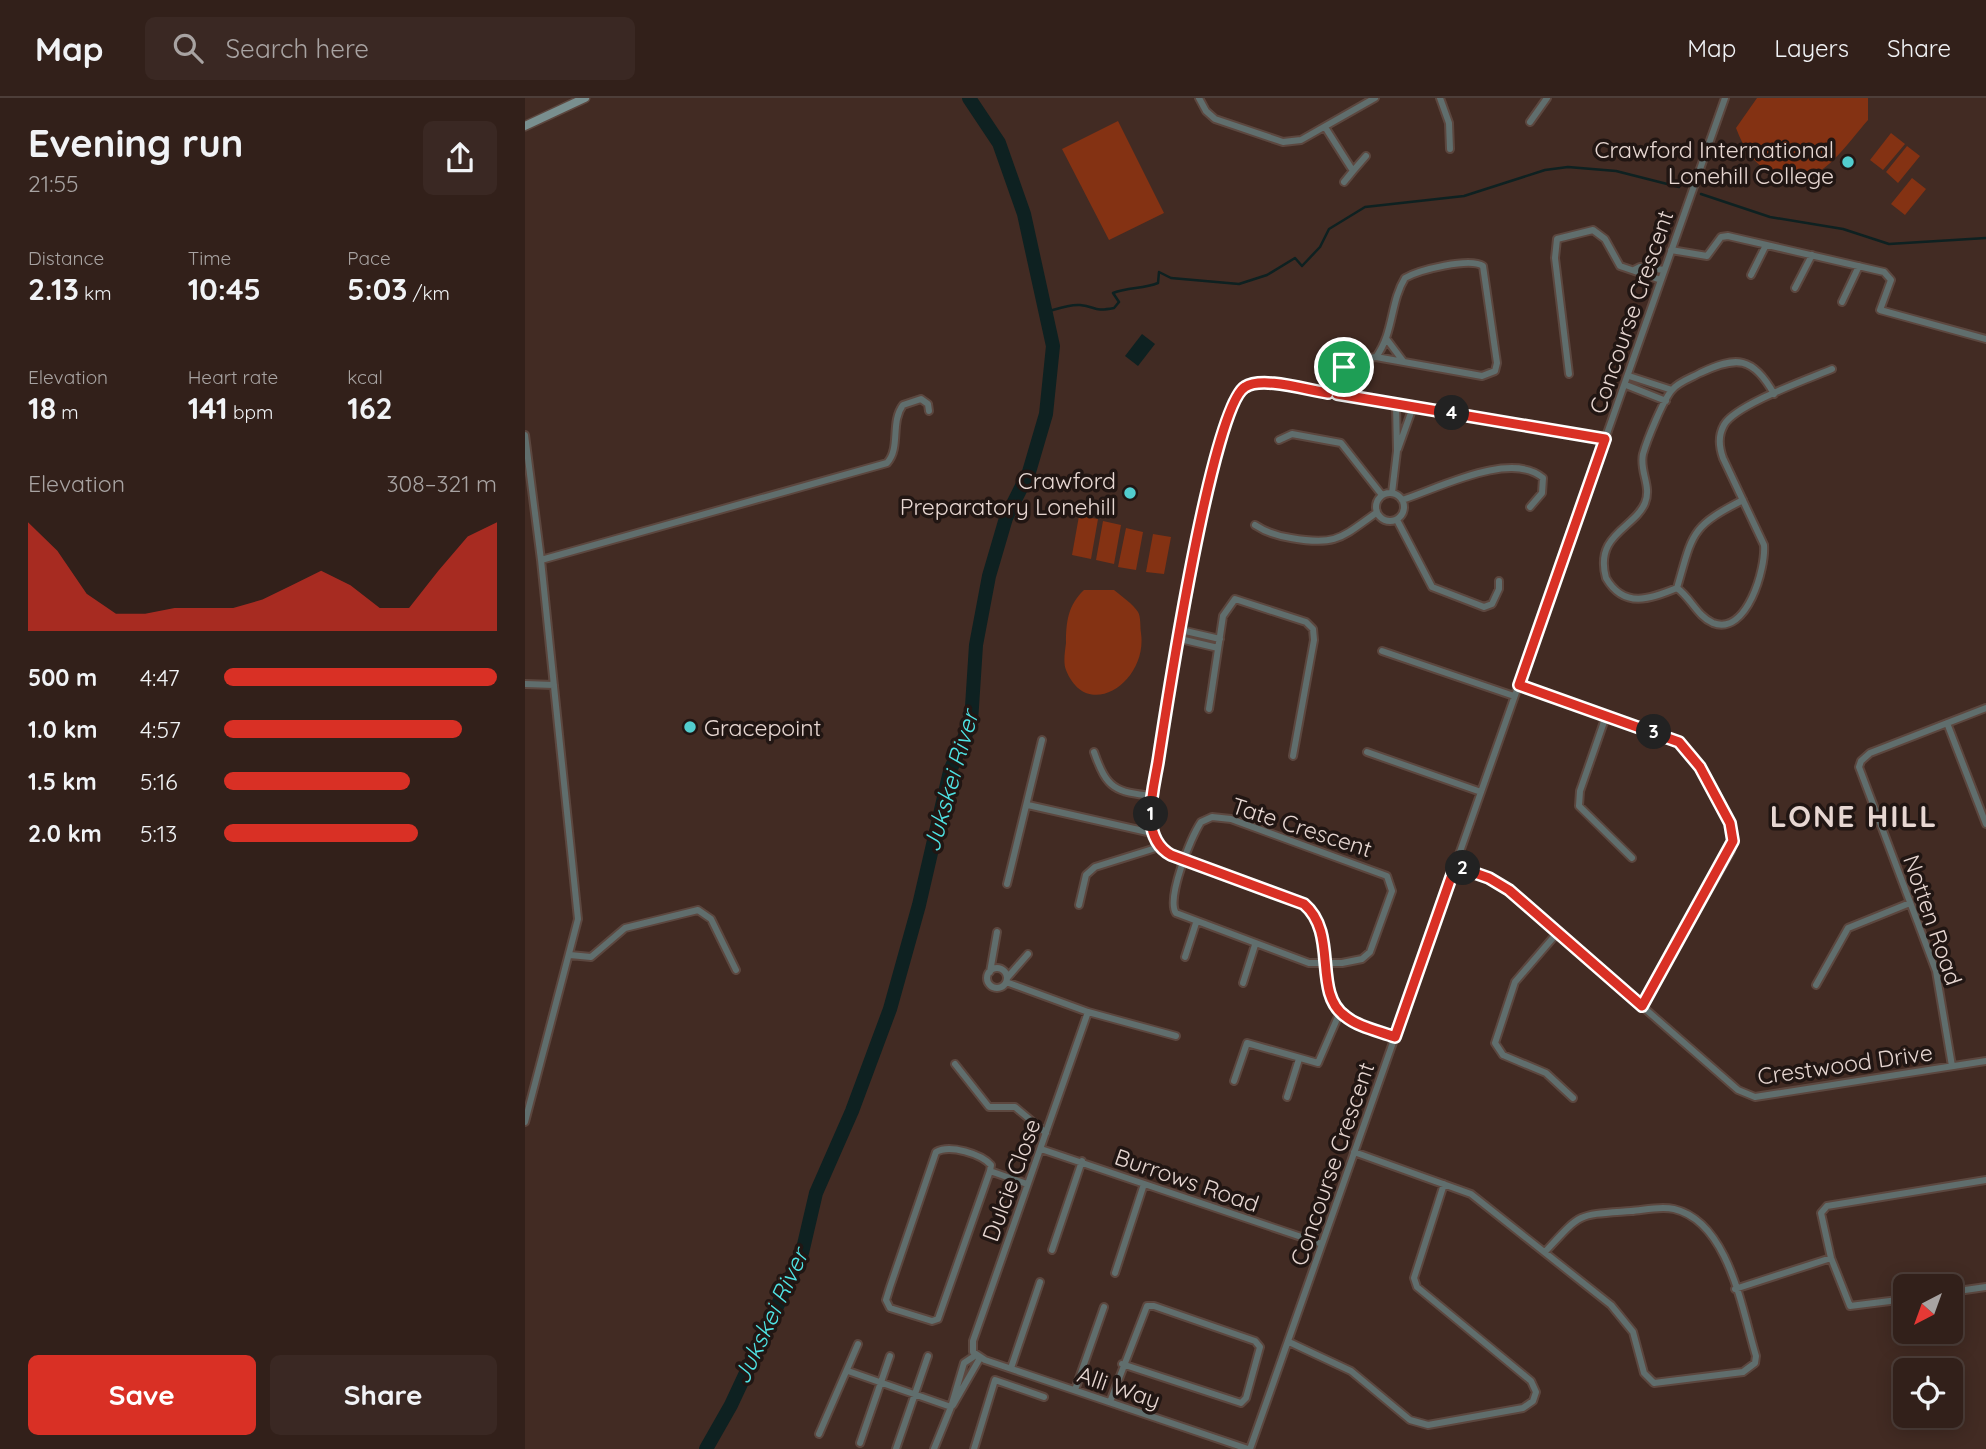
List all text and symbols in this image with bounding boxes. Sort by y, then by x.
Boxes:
search box [145,17,635,80]
text: Map [35,28,103,69]
icon: search [169,29,207,67]
text: Search here [225,32,369,65]
text: Map [1687,33,1736,63]
text: Layers [1774,33,1849,63]
text: Share [1887,33,1951,63]
text: Evening run [28,119,243,167]
button: share [423,121,497,195]
place label: Crawford International Lonehill College [1594,135,1834,190]
marker: Crawford International Lonehill College [1840,154,1856,170]
text: 21:55 [28,169,79,198]
street label: Concourse Crescent [1583,206,1679,417]
text: Distance [28,246,104,270]
text: Time [188,246,231,270]
text: Pace [347,246,391,270]
text: 2.13 [28,270,79,308]
text: 10:45 [188,270,261,308]
text: 5:03 [347,270,407,308]
text: km [79,281,112,305]
text: /km [407,281,450,305]
pin [1314,337,1374,397]
icon: arrive [1325,348,1363,386]
text: Elevation [28,365,108,389]
text: Heart rate [188,365,278,389]
text: kcal [347,365,383,389]
text: 18 [28,389,56,427]
text: 141 [188,389,228,427]
text: 162 [347,389,393,427]
pin: 4 [1434,396,1469,430]
text: m [56,400,79,424]
text: bpm [228,400,273,424]
text: 4 [1446,400,1457,424]
place label: Crawford Preparatory Lonehill [900,466,1116,521]
text: Elevation [28,469,125,498]
text: 308–321 m [387,469,497,498]
marker: Crawford Preparatory Lonehill [1122,485,1138,501]
text: 500 m [28,663,97,692]
text: 4:47 [140,663,180,692]
water label: Jukskei River [916,704,985,855]
place label: Gracepoint [704,713,821,742]
pin: 3 [1637,714,1671,750]
text: 1.0 km [28,715,98,744]
text: 4:57 [140,715,181,744]
marker: Gracepoint [682,719,698,735]
text: 3 [1648,719,1659,743]
text: 1.5 km [28,767,97,796]
text: 5:16 [140,767,178,796]
street label: Tate Crescent [1228,791,1376,863]
pin: 1 [1133,796,1169,832]
district label: LONE HILL [1770,797,1938,835]
text: 1 [1147,801,1154,825]
text: 2.0 km [28,819,102,848]
text: 5:13 [140,819,177,848]
pin: 2 [1445,850,1481,886]
street label: Notten Road [1897,851,1969,989]
text: 2 [1457,855,1468,879]
street label: Crestwood Drive [1756,1037,1934,1091]
street label: Concourse Crescent [1284,1058,1380,1269]
street label: Dulcie Close [975,1115,1047,1245]
street label: Burrows Road [1111,1142,1263,1218]
water label: Jukskei River [726,1241,816,1388]
north arrow [1893,1274,1963,1344]
map controls [1893,1274,1963,1428]
button: Save [28,1355,256,1435]
button: Share [270,1355,497,1435]
button: locate [1893,1358,1963,1428]
street label: Alli Way [1074,1359,1164,1415]

